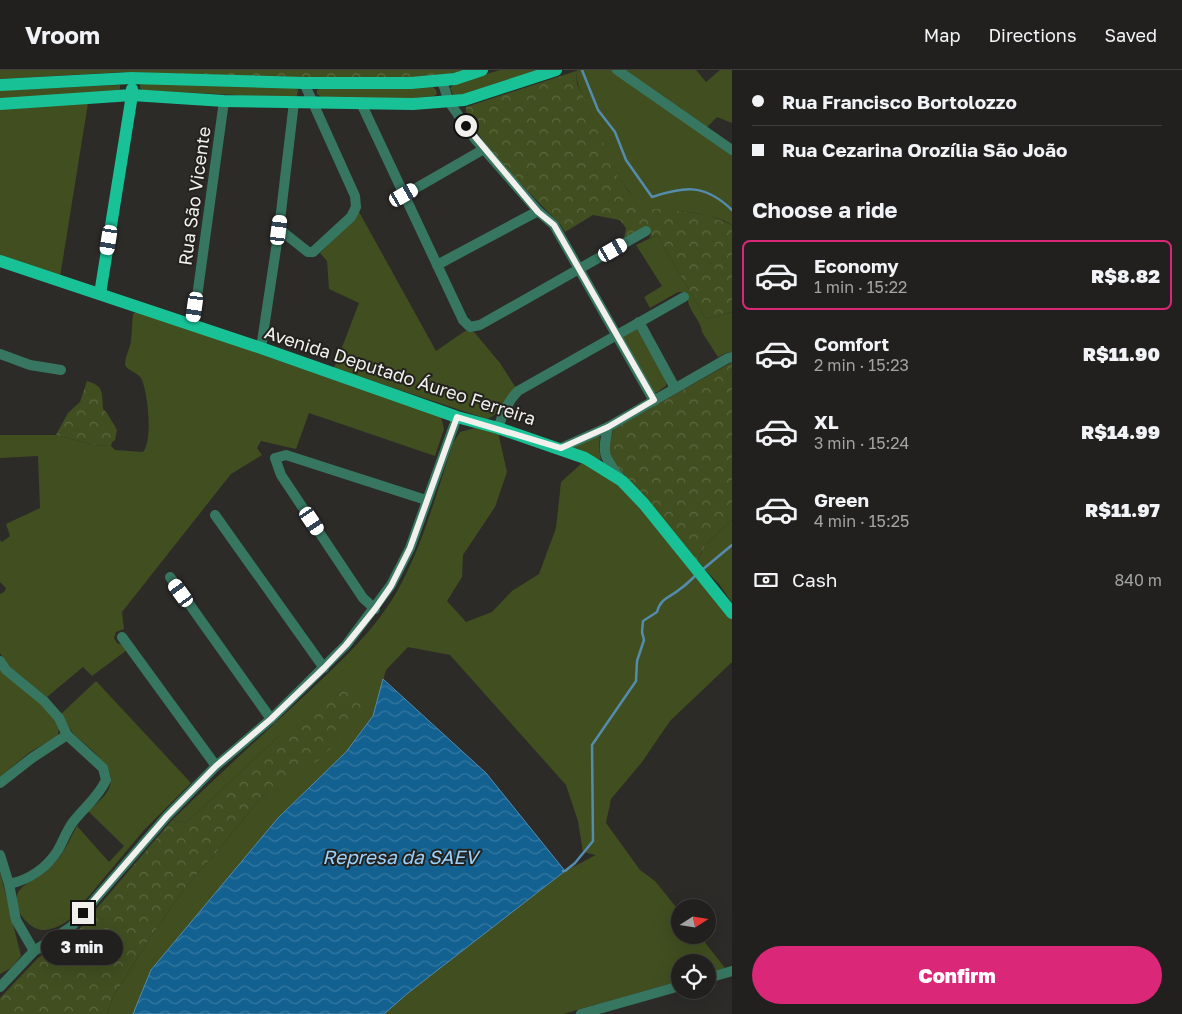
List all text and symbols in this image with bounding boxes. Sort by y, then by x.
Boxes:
text: Vroom [25,20,100,49]
text: Map [924,24,960,46]
text: Directions [988,24,1076,46]
text: Saved [1104,24,1157,46]
text: Rua Francisco Bortolozzo [782,90,1017,113]
route start [455,115,477,137]
street label: Rua São Vicente [173,125,215,267]
text: Rua Cezarina Orozília São João [782,138,1067,161]
car [387,181,420,209]
text: Choose a ride [752,196,898,223]
car [269,214,288,246]
car [99,224,118,256]
car [596,236,629,264]
icon: car [754,253,799,298]
text: Economy [814,254,899,277]
text: R$8.82 [1091,264,1160,287]
text: 1 min · 15:22 [814,277,907,297]
car [185,291,204,323]
street label: Avenida Deputado Áureo Ferreira [262,321,539,429]
icon: car [754,331,799,376]
text: Comfort [814,332,889,355]
text: R$11.90 [1083,342,1160,365]
text: 2 min · 15:23 [814,355,909,375]
icon: car [754,409,799,454]
text: XL [814,410,839,433]
text: R$14.99 [1081,420,1160,443]
text: 3 min · 15:24 [814,433,909,453]
icon: car [754,487,799,532]
text: Green [814,488,869,511]
text: R$11.97 [1085,498,1160,521]
car [297,504,326,538]
text: 4 min · 15:25 [814,511,909,531]
icon: cash [752,566,780,594]
text: Cash [792,568,837,591]
text: 840 m [1114,570,1162,590]
car [166,576,195,610]
water label: Represa da SAEV [322,845,481,868]
north arrow [671,899,716,944]
map controls [671,899,716,999]
route end [72,902,94,924]
callout: 3 min [42,930,124,966]
text: 3 min [61,937,103,957]
button: Confirm [752,946,1162,1004]
button: locate [671,954,716,999]

